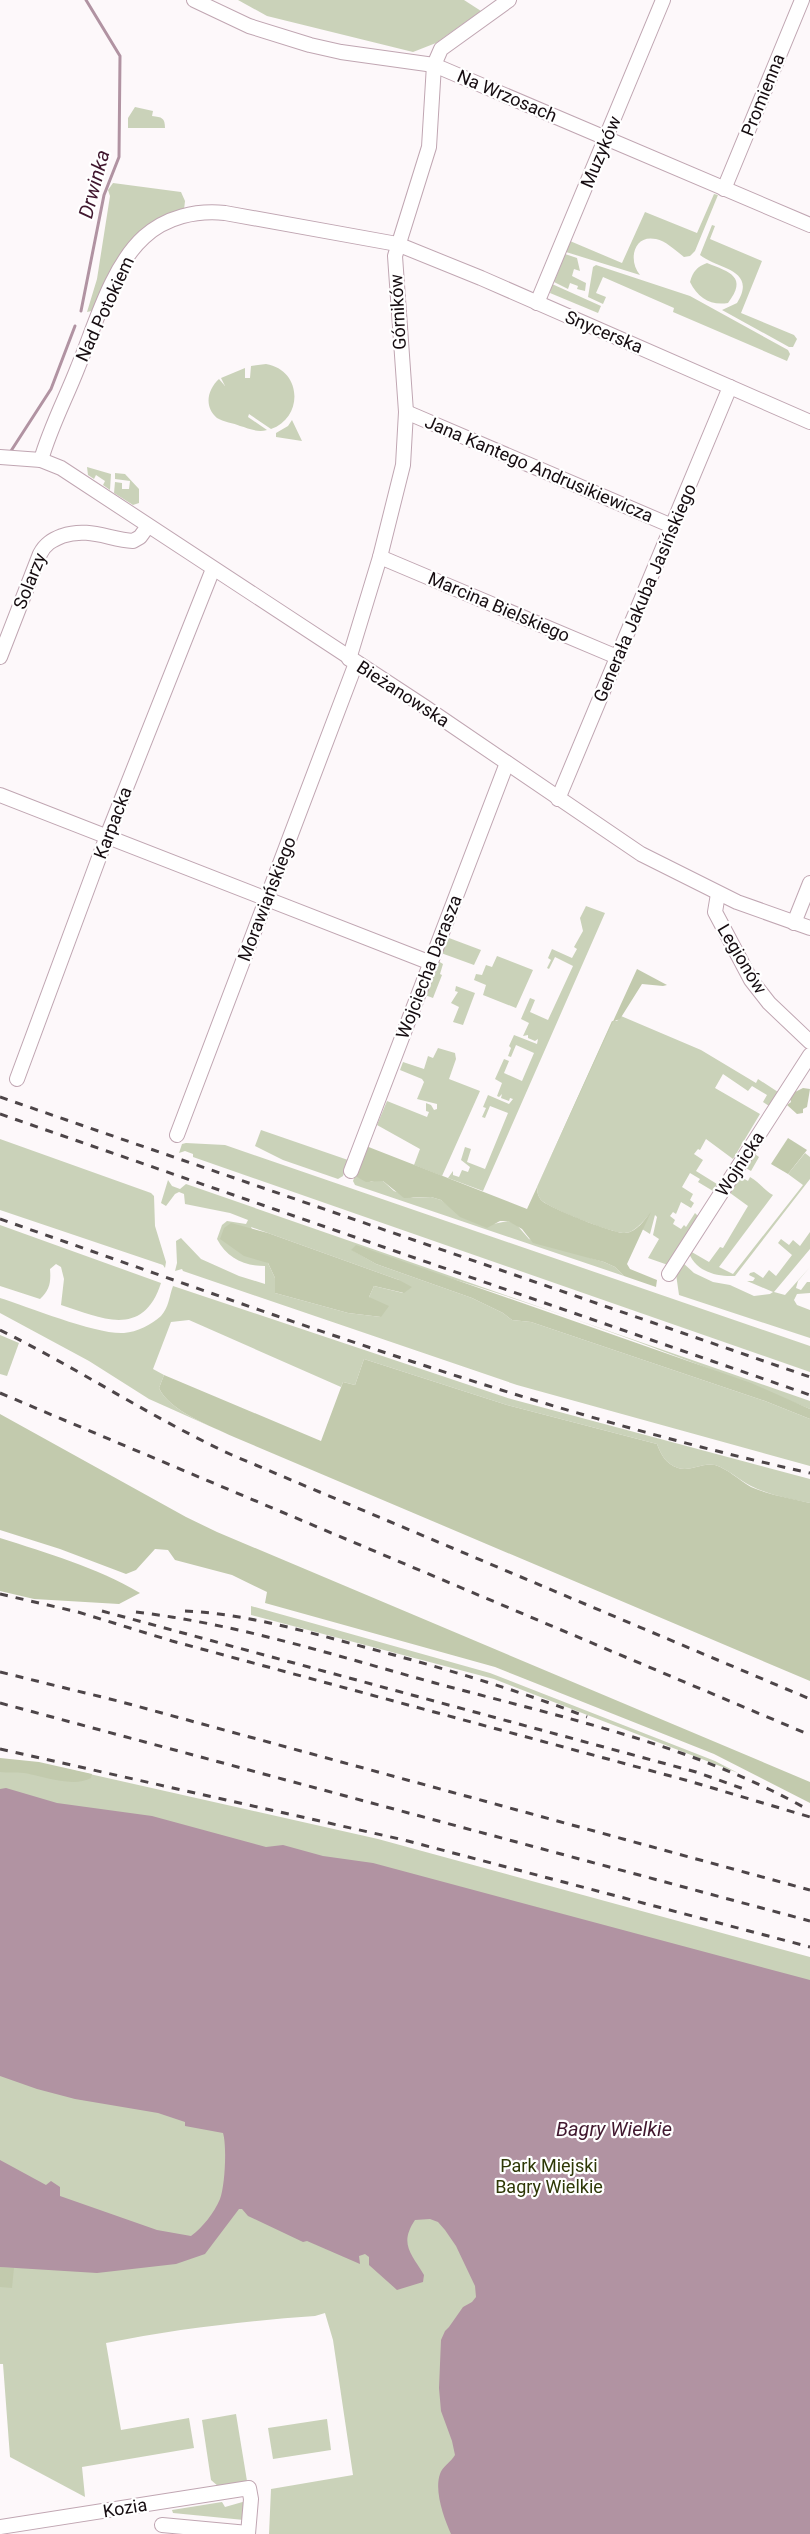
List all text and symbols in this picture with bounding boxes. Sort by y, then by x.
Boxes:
street label: Promienna [737,51,789,139]
street label: Na Wrzosach [454,65,560,126]
street label: Muzyków [576,112,625,191]
water label: Drwinka [73,147,115,221]
street label: Nad Potokiem [71,253,138,365]
street label: Górników [385,273,410,350]
street label: Snycerska [562,306,646,357]
street label: Jana Kantego Andrusikiewicza [422,411,656,526]
street label: Generała Jakuba Jasińskiego [589,480,700,705]
street label: Solarzy [9,549,50,612]
street label: Marcina Bielskiego [425,567,573,646]
street label: Bieżanowska [353,656,453,731]
street label: Karpacka [89,784,136,862]
street label: Morawiańskiego [233,833,300,964]
street label: Wojciecha Darasza [391,892,466,1042]
street label: Legionów [713,920,772,998]
street label: Wojnicka [711,1127,768,1200]
water label: Bagry Wielkie [556,2117,672,2141]
park label: Park Miejski Bagry Wielkie [495,2155,603,2197]
street label: Kozia [101,2494,148,2521]

